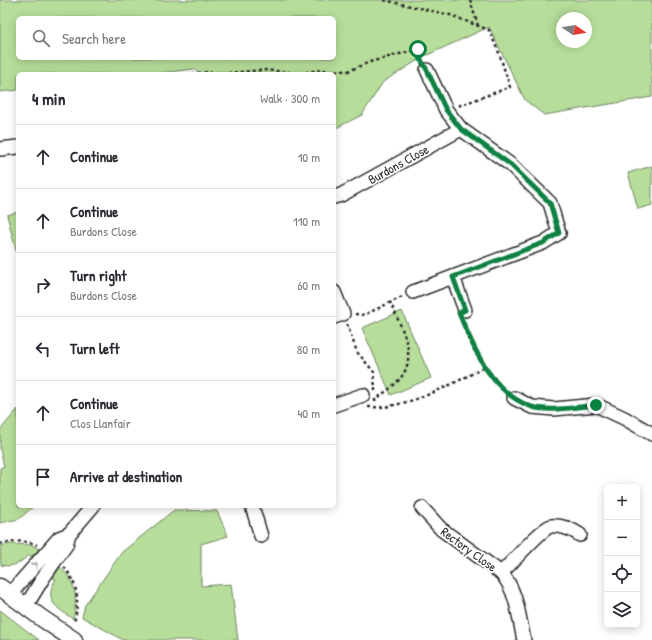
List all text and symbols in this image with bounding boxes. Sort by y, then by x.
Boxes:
north arrow [556,12,592,48]
search box [16,16,336,60]
icon: search [30,27,52,49]
text: Search here [62,28,126,49]
route start [409,40,427,58]
text: 4 min [32,87,65,110]
text: Walk · 300 m [260,89,320,107]
street label: Burdons Close [364,140,432,188]
icon: ahead [32,146,54,168]
text: Continue [70,146,118,167]
text: 10 m [298,148,320,166]
text: Continue [70,201,118,222]
icon: ahead [32,210,54,232]
text: 110 m [293,212,320,230]
text: Burdons Close [70,222,137,240]
text: Turn right [70,265,126,286]
icon: right [32,274,54,296]
text: 60 m [297,276,320,294]
text: Burdons Close [70,286,137,304]
icon: left [32,338,54,360]
text: Turn left [70,338,120,359]
text: 80 m [297,340,320,358]
text: Continue [70,393,118,414]
route end [587,396,605,414]
icon: ahead [32,402,54,424]
text: 40 m [297,404,320,422]
text: Clos Llanfair [70,414,131,432]
icon: arrive [32,466,54,488]
text: Arrive at destination [70,466,182,487]
map controls [604,484,640,628]
button: + [604,484,640,520]
button: − [604,520,640,556]
street label: Rectory Close [437,523,501,575]
button: locate [604,556,640,592]
one-way arrow [31,562,38,569]
button: layers [604,592,640,628]

